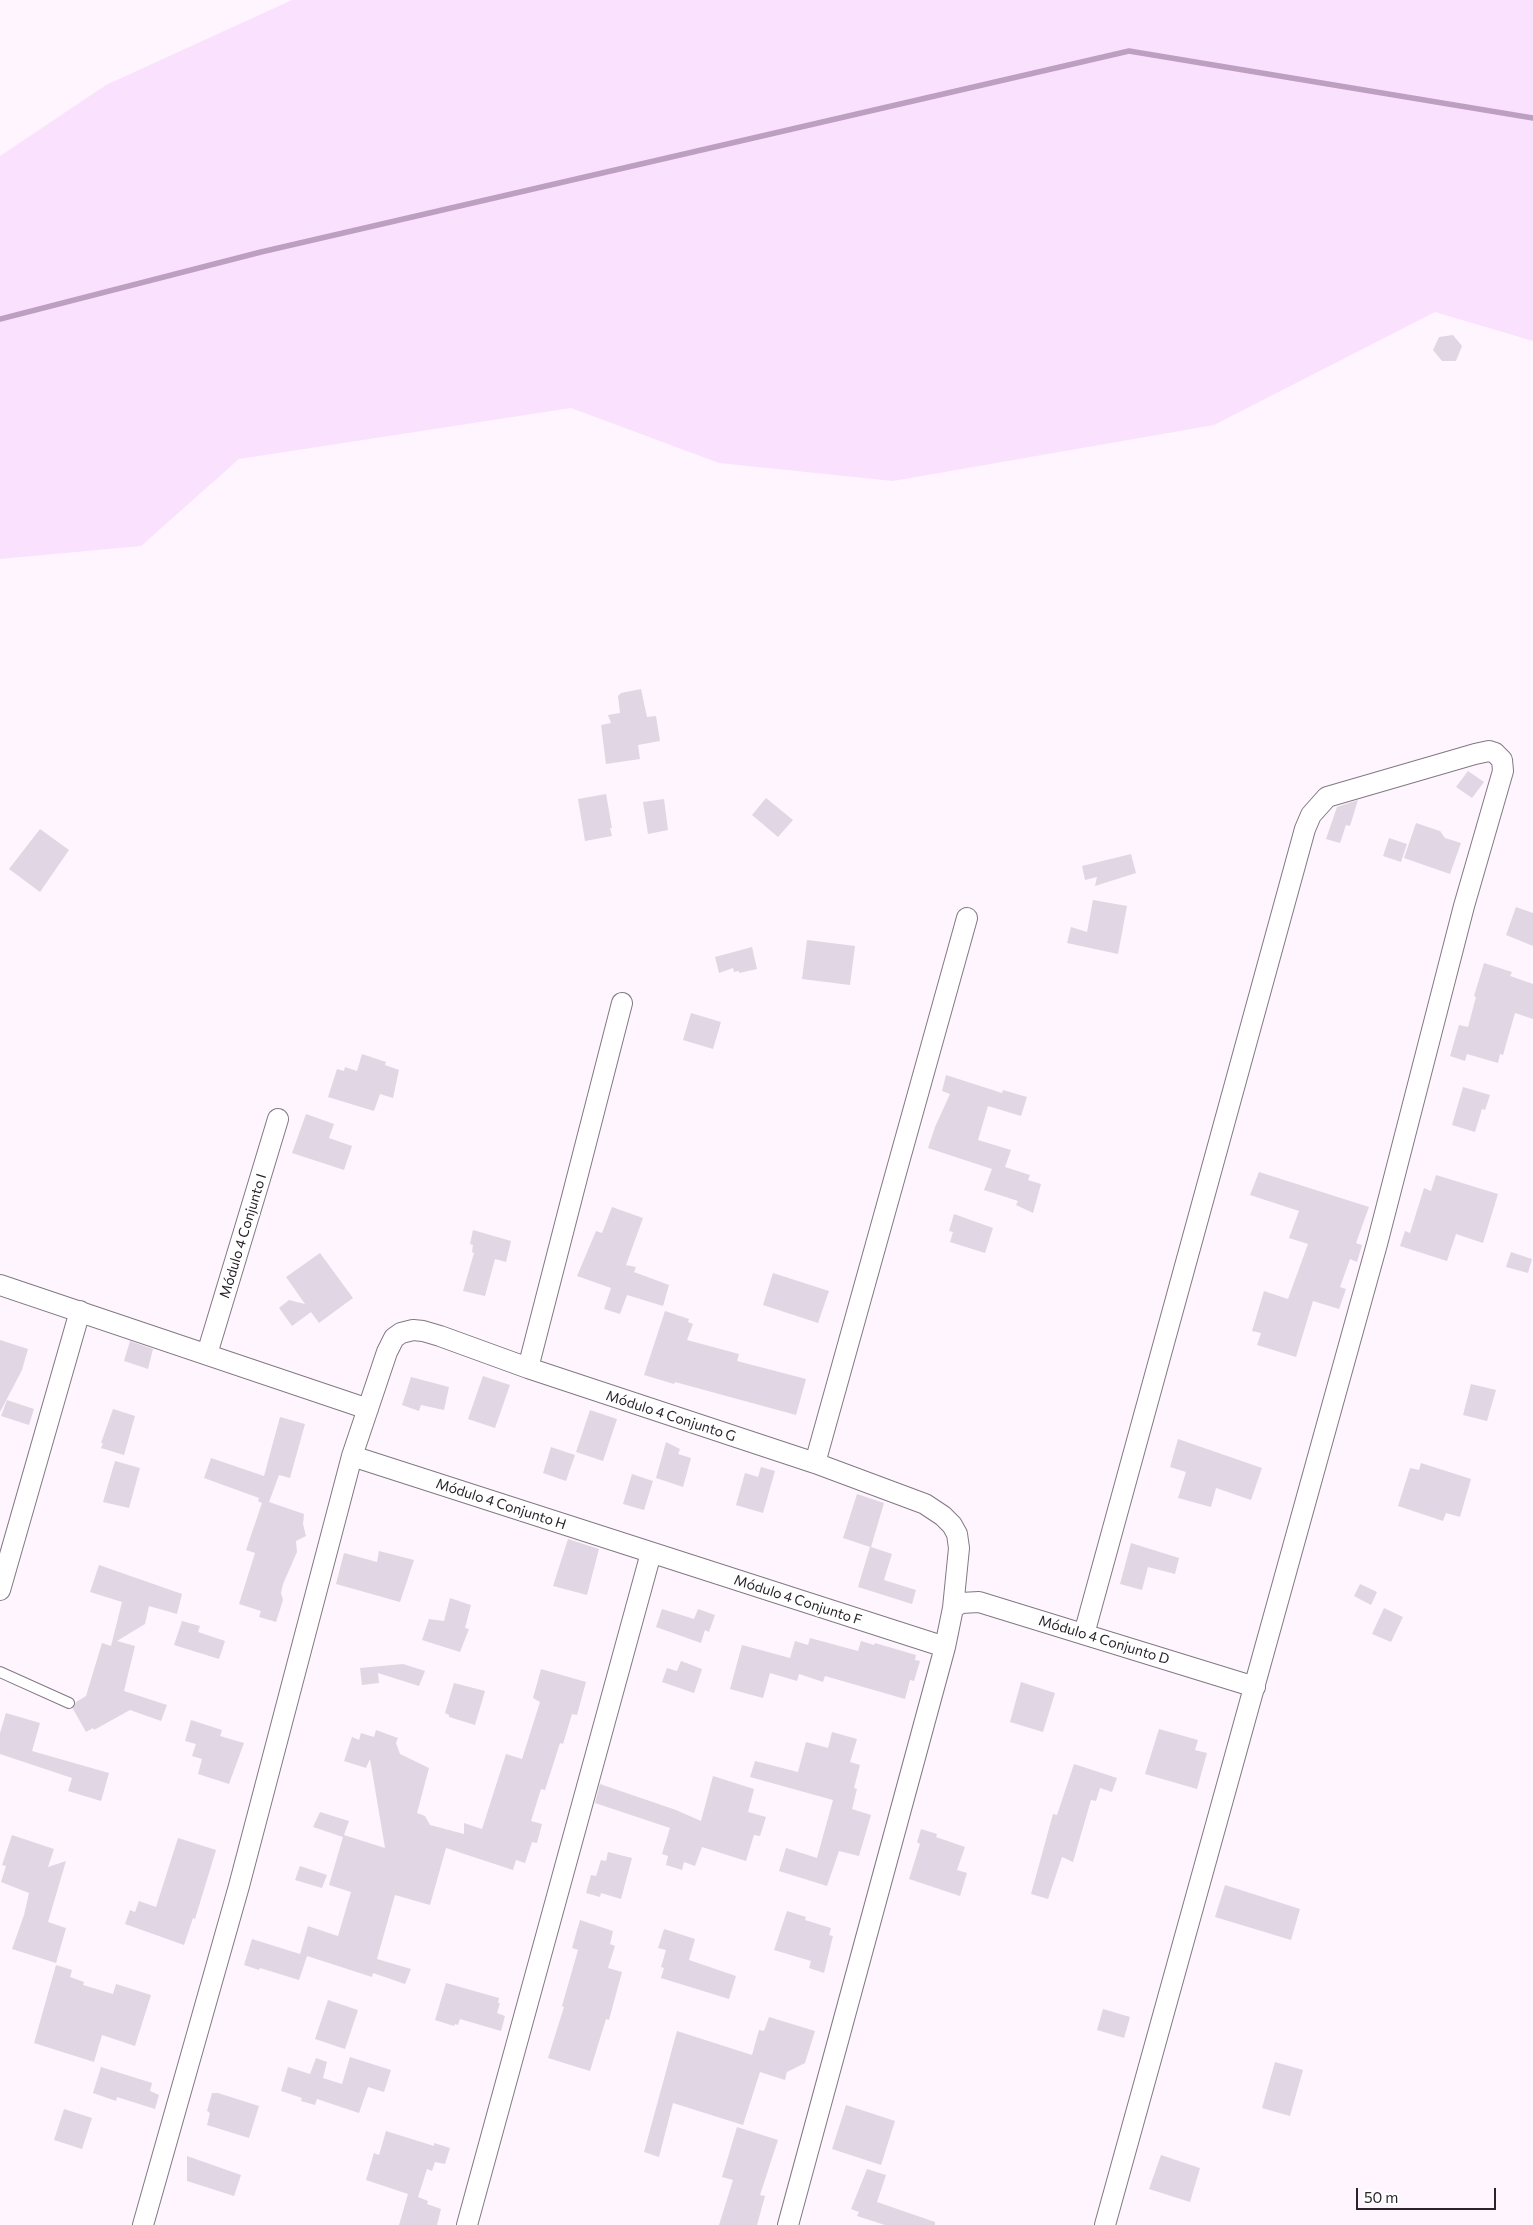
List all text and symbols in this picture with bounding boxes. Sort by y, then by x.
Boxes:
street label: Módulo 4 Conjunto I [216,1172,270,1300]
street label: Módulo 4 Conjunto G [604,1387,738,1445]
street label: Módulo 4 Conjunto H [434,1475,568,1533]
street label: Módulo 4 Conjunto F [732,1571,864,1629]
street label: Módulo 4 Conjunto D [1037,1612,1171,1668]
scale bar [1358,2178,1498,2210]
text: 50 m [1364,2188,1398,2206]

